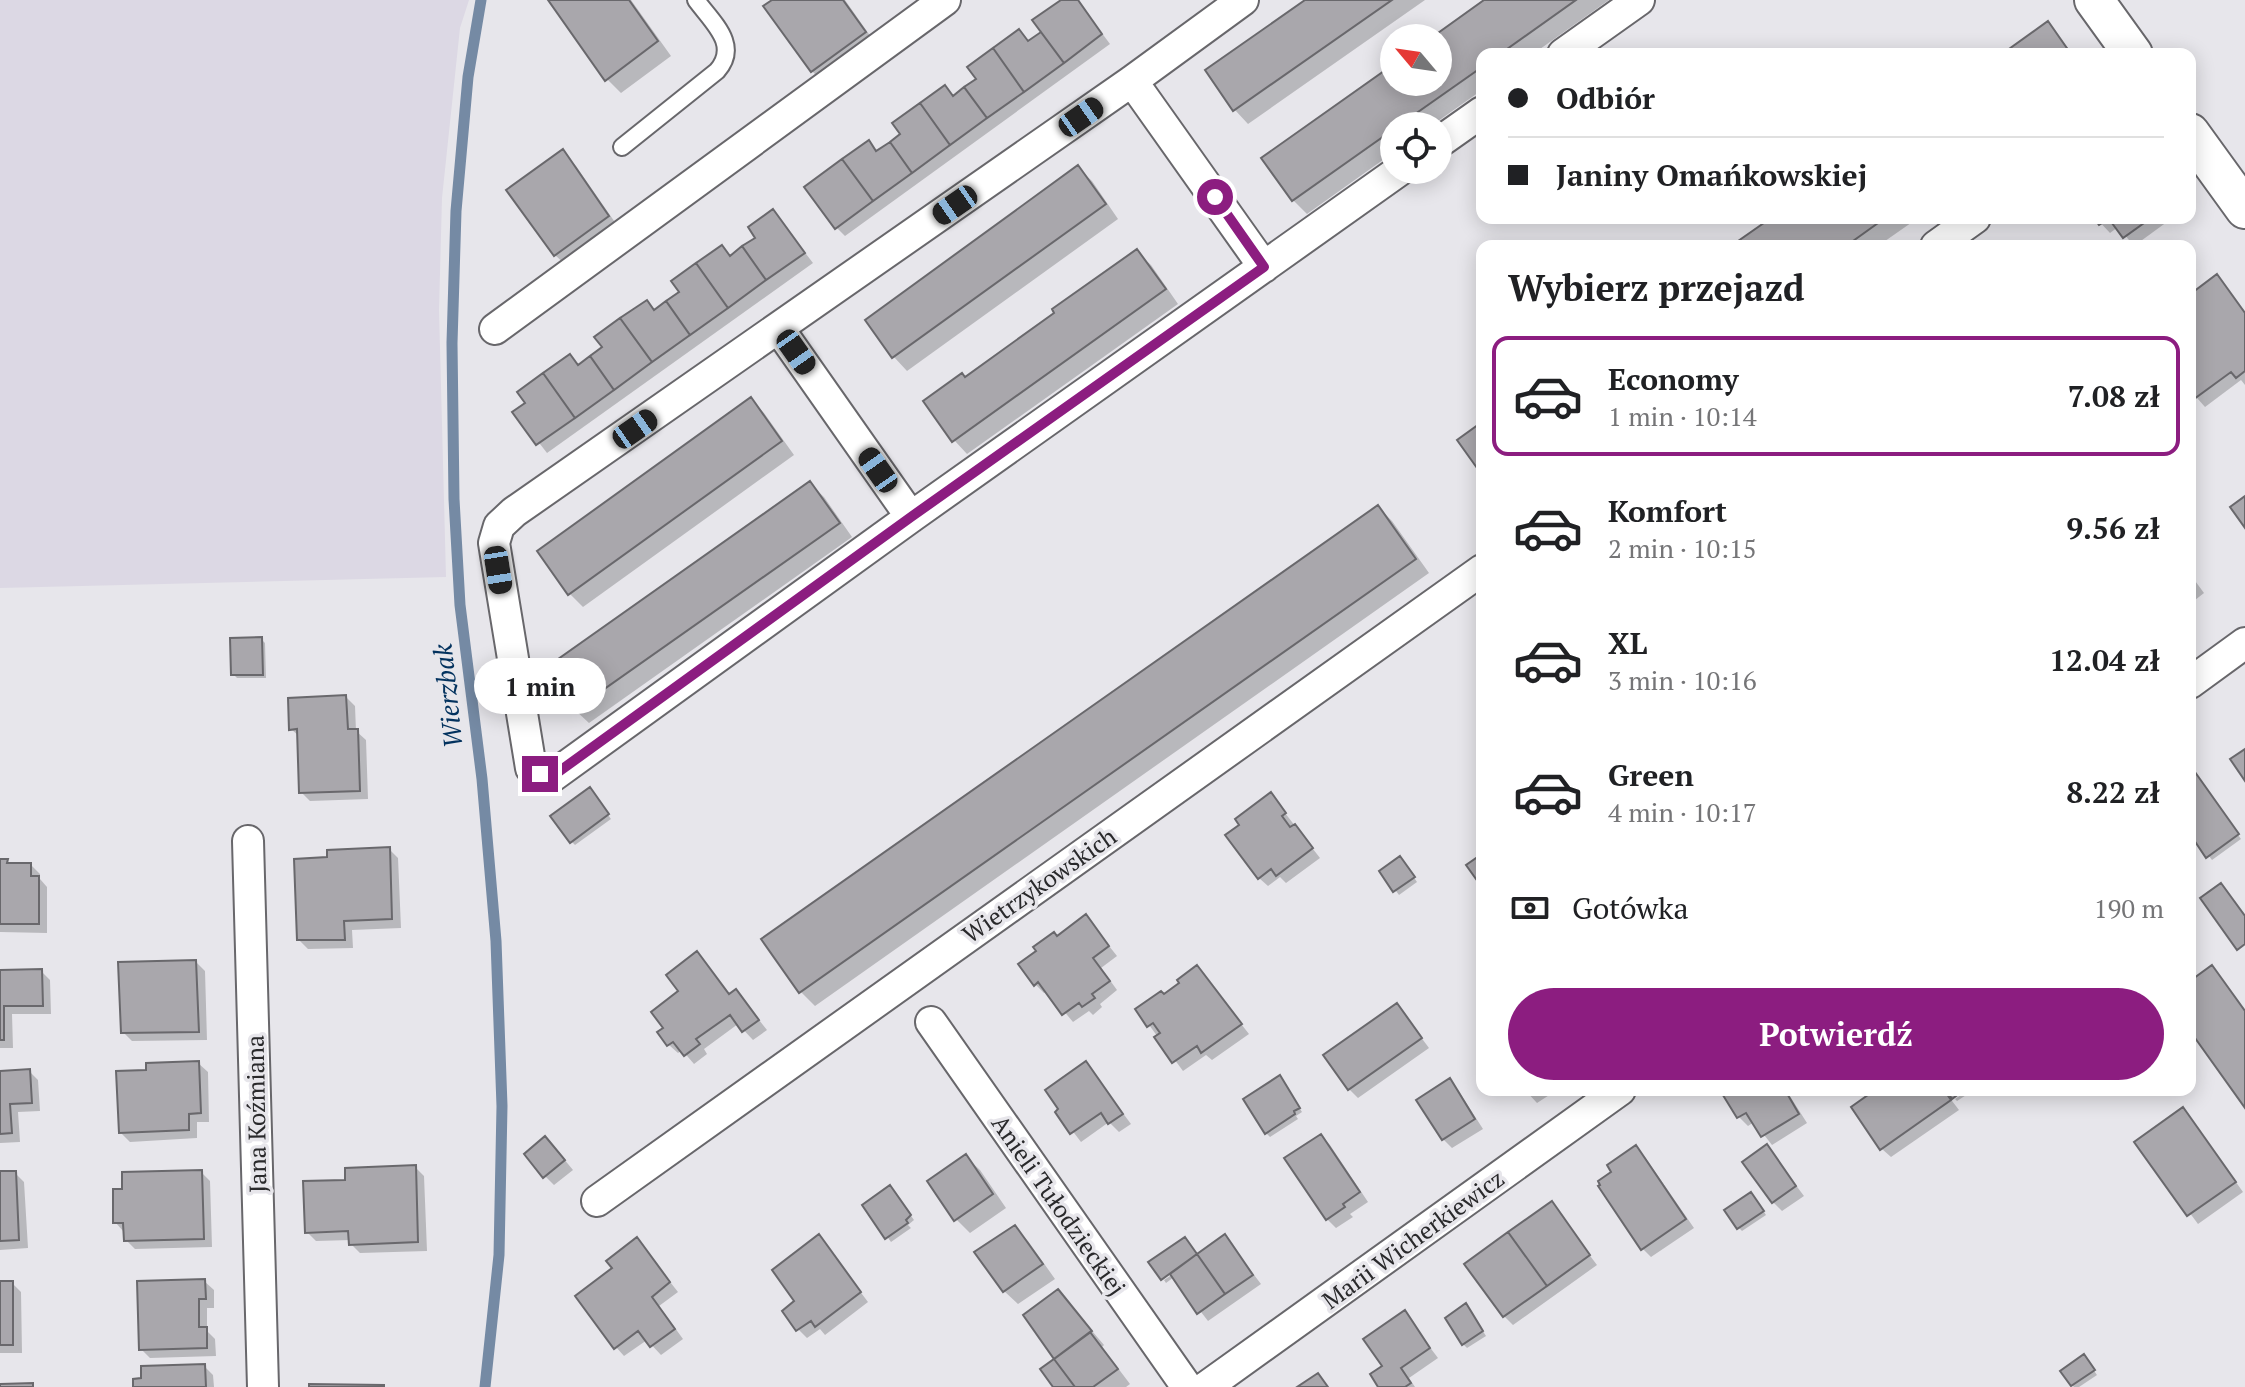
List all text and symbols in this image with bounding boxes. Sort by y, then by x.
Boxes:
north arrow [1380,24,1452,96]
map controls [1380,24,1452,184]
text: Odbiór [1556,78,1655,118]
car [1054,93,1108,141]
button: locate [1380,112,1452,184]
text: Janiny Omańkowskiej [1556,155,1867,195]
route start [1197,179,1233,215]
car [928,181,982,229]
text: Wybierz przejazd [1508,264,1805,311]
car [772,325,820,379]
text: Economy [1608,359,1739,399]
icon: car [1512,360,1584,432]
text: 7.08 zł [2068,376,2160,416]
text: 1 min · 10:14 [1608,399,1757,433]
car [608,405,662,453]
car [854,443,902,497]
text: Komfort [1608,491,1727,531]
icon: car [1512,492,1584,564]
text: 9.56 zł [2066,508,2160,548]
text: 2 min · 10:15 [1608,531,1757,565]
car [482,544,514,596]
text: XL [1608,623,1647,663]
icon: car [1512,624,1584,696]
text: 12.04 zł [2049,640,2160,680]
water label: Wierzbak [425,642,469,750]
callout: 1 min [474,658,606,714]
text: 3 min · 10:16 [1608,663,1757,697]
text: 1 min [504,669,576,703]
text: Green [1608,755,1694,795]
route end [522,756,558,792]
icon: car [1512,756,1584,828]
text: 8.22 zł [2066,772,2160,812]
text: 4 min · 10:17 [1608,795,1757,829]
street label: Wietrzykowskich [956,820,1122,950]
icon: cash [1508,886,1552,930]
text: Gotówka [1572,888,1689,928]
text: 190 m [2094,891,2164,925]
button: Potwierdź [1508,988,2164,1080]
street label: Jana Koźmiana [239,1035,273,1193]
street label: Anieli Tułodzieckiej [985,1108,1133,1302]
street label: Marii Wicherkiewicz [1316,1162,1510,1316]

